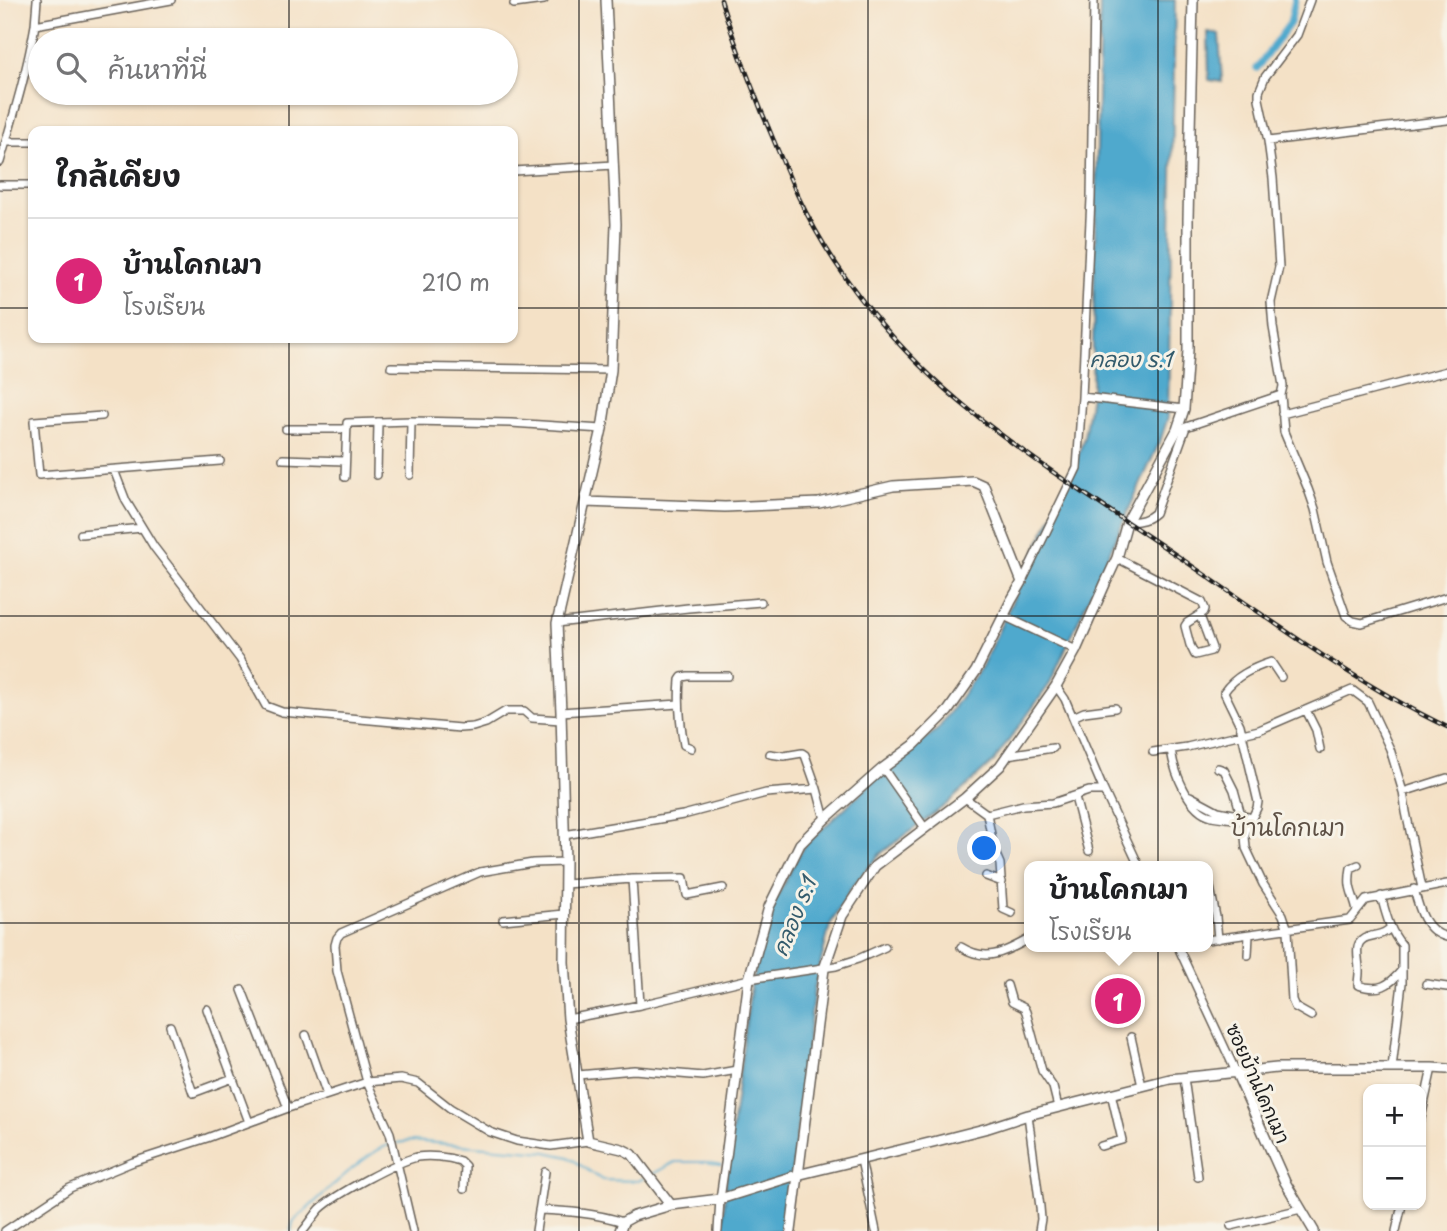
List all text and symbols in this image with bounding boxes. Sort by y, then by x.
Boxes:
search box [28,28,518,105]
icon: search [52,48,90,86]
text: ค้นหาที่นี่ [108,49,207,88]
text: ใกล้เคียง [56,152,181,197]
text: บ้านโคกเมา [123,244,262,283]
text: 1 [74,264,85,299]
text: 210 m [422,264,490,299]
text: โรงเรียน [123,288,205,323]
water label: คลอง ร.1 [1090,342,1176,374]
district label: บ้านโคกเมา [1231,809,1345,844]
your location [967,831,1001,865]
popup [1024,861,1213,952]
water label: คลอง ร.1 [763,868,825,960]
text: บ้านโคกเมา [1049,869,1188,908]
text: โรงเรียน [1049,913,1131,948]
pin: 1 [1095,975,1141,1027]
street label: ซอยบ้านโคกเมา [1220,1018,1298,1148]
map controls [1363,1084,1426,1210]
button: + [1363,1084,1426,1147]
button: − [1363,1147,1426,1210]

